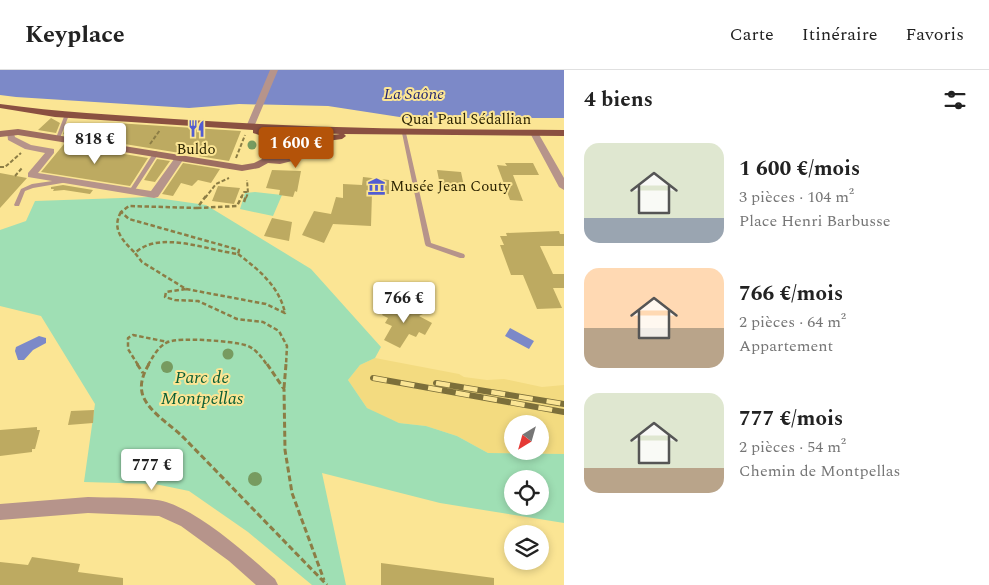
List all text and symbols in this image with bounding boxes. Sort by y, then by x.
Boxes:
text: Keyplace [25,17,125,53]
text: Carte [730,21,774,48]
text: Itinéraire [802,21,878,48]
text: Favoris [906,21,964,48]
water label: La Saône [384,82,444,106]
text: 4 biens [584,84,653,116]
icon: filters [941,86,969,114]
street label: Quai Paul Sédallian [401,108,531,131]
restaurant icon: Buldo [186,118,206,138]
pin: 818 € [60,122,130,165]
pin: 1 600 € [250,126,342,169]
text: 818 € [75,127,115,151]
text: 1 600 € [270,131,322,155]
place label: Buldo [176,138,216,161]
text: 1 600 €/mois [739,153,860,185]
icon: home [624,163,684,223]
place label: Musée Jean Couty [390,175,511,198]
museum icon: Musée Jean Couty [366,176,386,196]
text: 3 pièces · 104 m² [739,185,854,209]
text: Place Henri Barbusse [739,209,891,233]
text: 766 €/mois [739,278,843,310]
pin: 766 € [369,282,439,324]
text: 766 € [384,286,424,310]
icon: home [624,288,684,348]
text: 2 pièces · 64 m² [739,310,846,334]
text: Appartement [739,334,833,358]
park label: Parc de Montpellas [161,364,244,412]
text: 777 €/mois [739,403,843,435]
icon: home [624,413,684,473]
north arrow [504,415,549,460]
map controls [504,415,549,570]
text: 2 pièces · 54 m² [739,435,846,459]
pin: 777 € [117,448,187,491]
text: 777 € [132,453,172,477]
text: Chemin de Montpellas [739,459,901,483]
button: locate [504,470,549,515]
button: layers [504,525,549,570]

